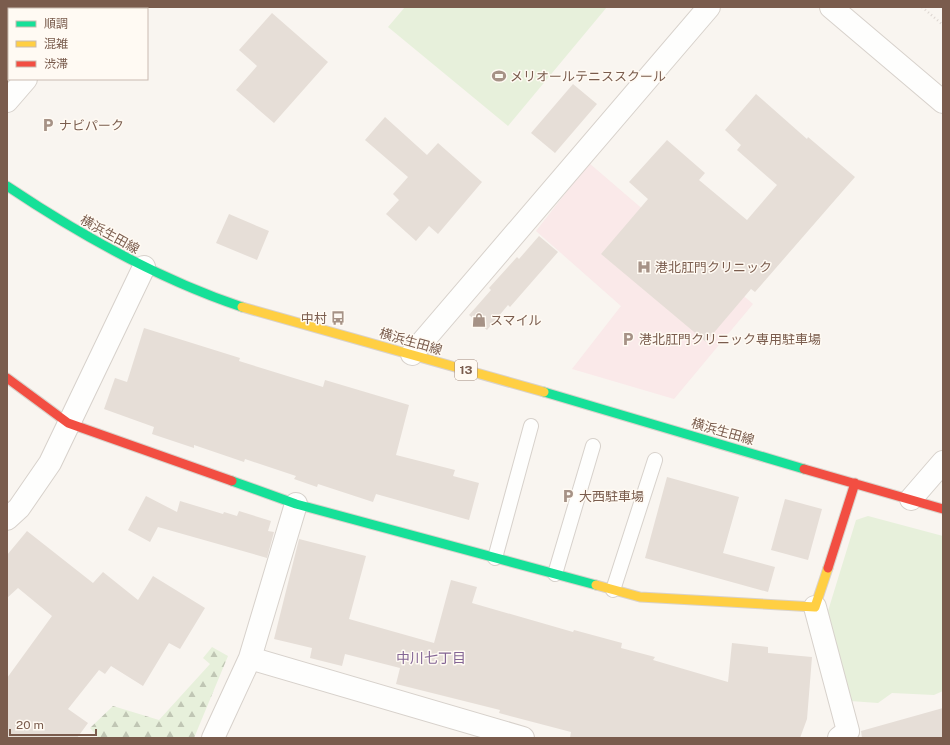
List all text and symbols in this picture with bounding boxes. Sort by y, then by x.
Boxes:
legend [8,8,148,80]
text: 順調 [44,17,68,31]
text: 混雑 [44,37,68,51]
text: 渋滞 [44,57,68,71]
sports icon: メリオールテニススクール [491,68,507,84]
place label: メリオールテニススクール [510,69,666,84]
parking icon: ナビパーク [40,117,56,133]
place label: ナビパーク [59,118,124,133]
street label: 横浜生田線 [78,212,142,257]
hospital icon: 港北肛門クリニック [636,259,652,275]
place label: 港北肛門クリニック [655,260,772,275]
bus stop icon: 中村 [330,310,346,326]
place label: 中村 [301,311,327,326]
shop icon: スマイル [471,312,487,328]
place label: スマイル [490,313,542,328]
street label: 横浜生田線 [378,325,444,358]
parking icon: 港北肛門クリニック専用駐車場 [620,331,636,347]
place label: 港北肛門クリニック専用駐車場 [639,332,821,347]
road number: 13 [455,360,477,380]
street label: 横浜生田線 [690,415,756,448]
parking icon: 大西駐車場 [560,488,576,504]
place label: 大西駐車場 [579,489,644,504]
district label: 中川七丁目 [396,650,466,666]
scale bar [10,711,96,737]
text: 20 m [16,718,44,732]

